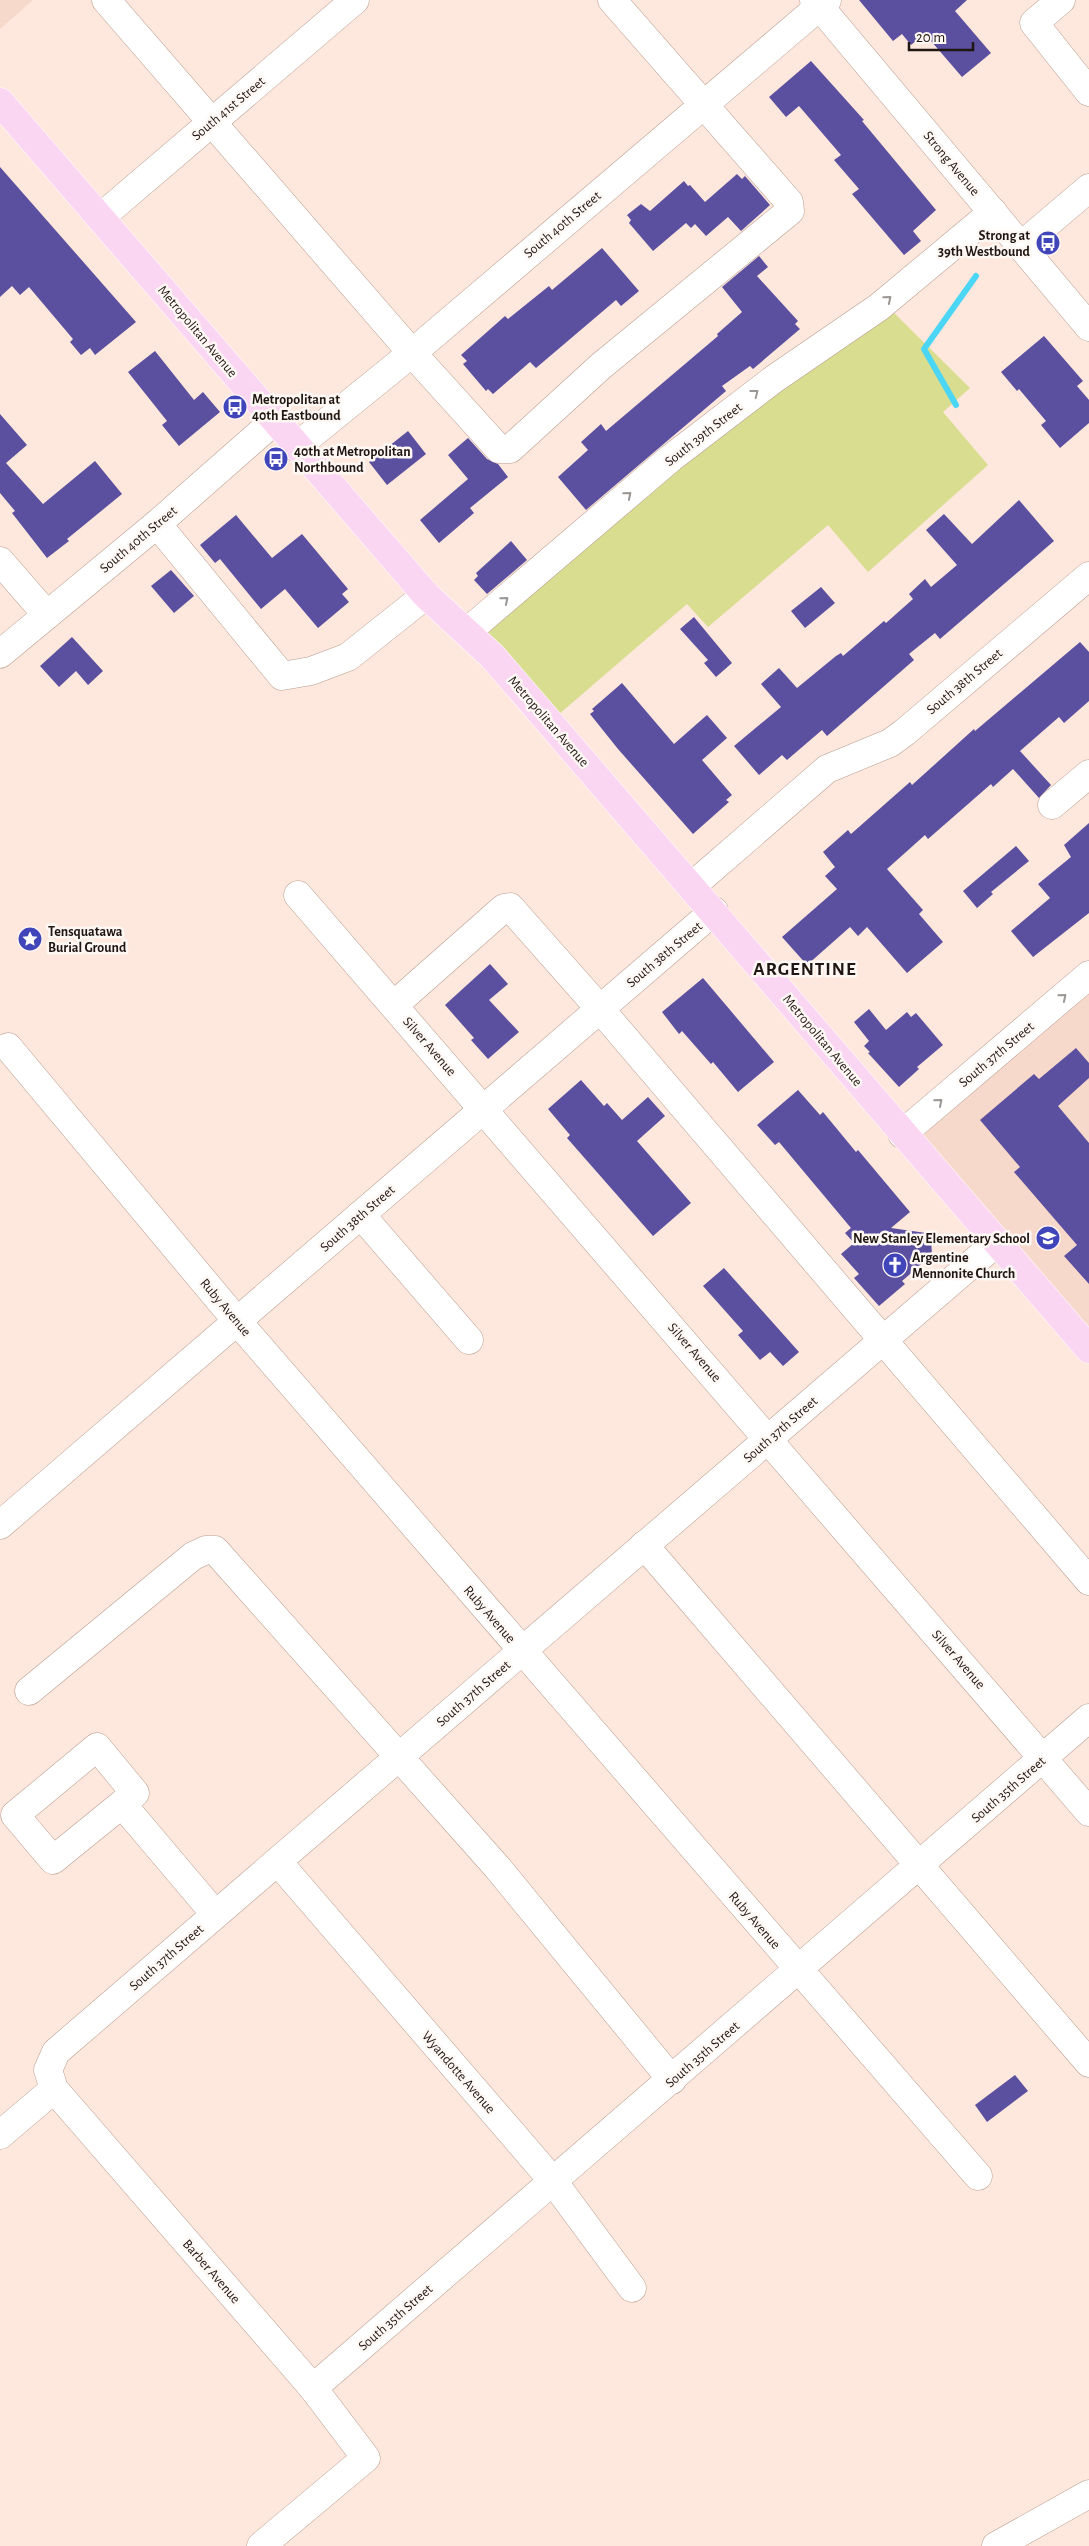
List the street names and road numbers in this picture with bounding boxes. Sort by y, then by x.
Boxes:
street label: South 41st Street [189,74,268,143]
street label: Strong Avenue [920,129,982,199]
street label: South 40th Street [522,188,604,261]
street label: Metropolitan Avenue [155,283,240,380]
street label: South 39th Street [662,400,745,469]
street label: South 40th Street [98,503,180,576]
street label: South 38th Street [924,646,1005,717]
street label: Metropolitan Avenue [505,674,591,770]
street label: South 38th Street [624,919,705,990]
street label: Metropolitan Avenue [780,992,865,1089]
street label: Silver Avenue [400,1014,459,1079]
street label: South 37th Street [957,1019,1037,1090]
street label: South 38th Street [318,1182,398,1255]
street label: Ruby Avenue [197,1276,253,1339]
street label: Silver Avenue [665,1320,724,1385]
street label: South 37th Street [741,1394,821,1466]
street label: Ruby Avenue [461,1583,518,1646]
street label: Silver Avenue [929,1627,988,1692]
street label: South 37th Street [434,1658,514,1730]
street label: South 35th Street [969,1754,1049,1826]
street label: Ruby Avenue [726,1889,783,1952]
street label: South 37th Street [127,1922,207,1994]
street label: South 35th Street [663,2019,743,2091]
street label: Wyandotte Avenue [419,2029,498,2116]
street label: Barber Avenue [180,2237,243,2306]
street label: South 35th Street [356,2282,436,2354]

